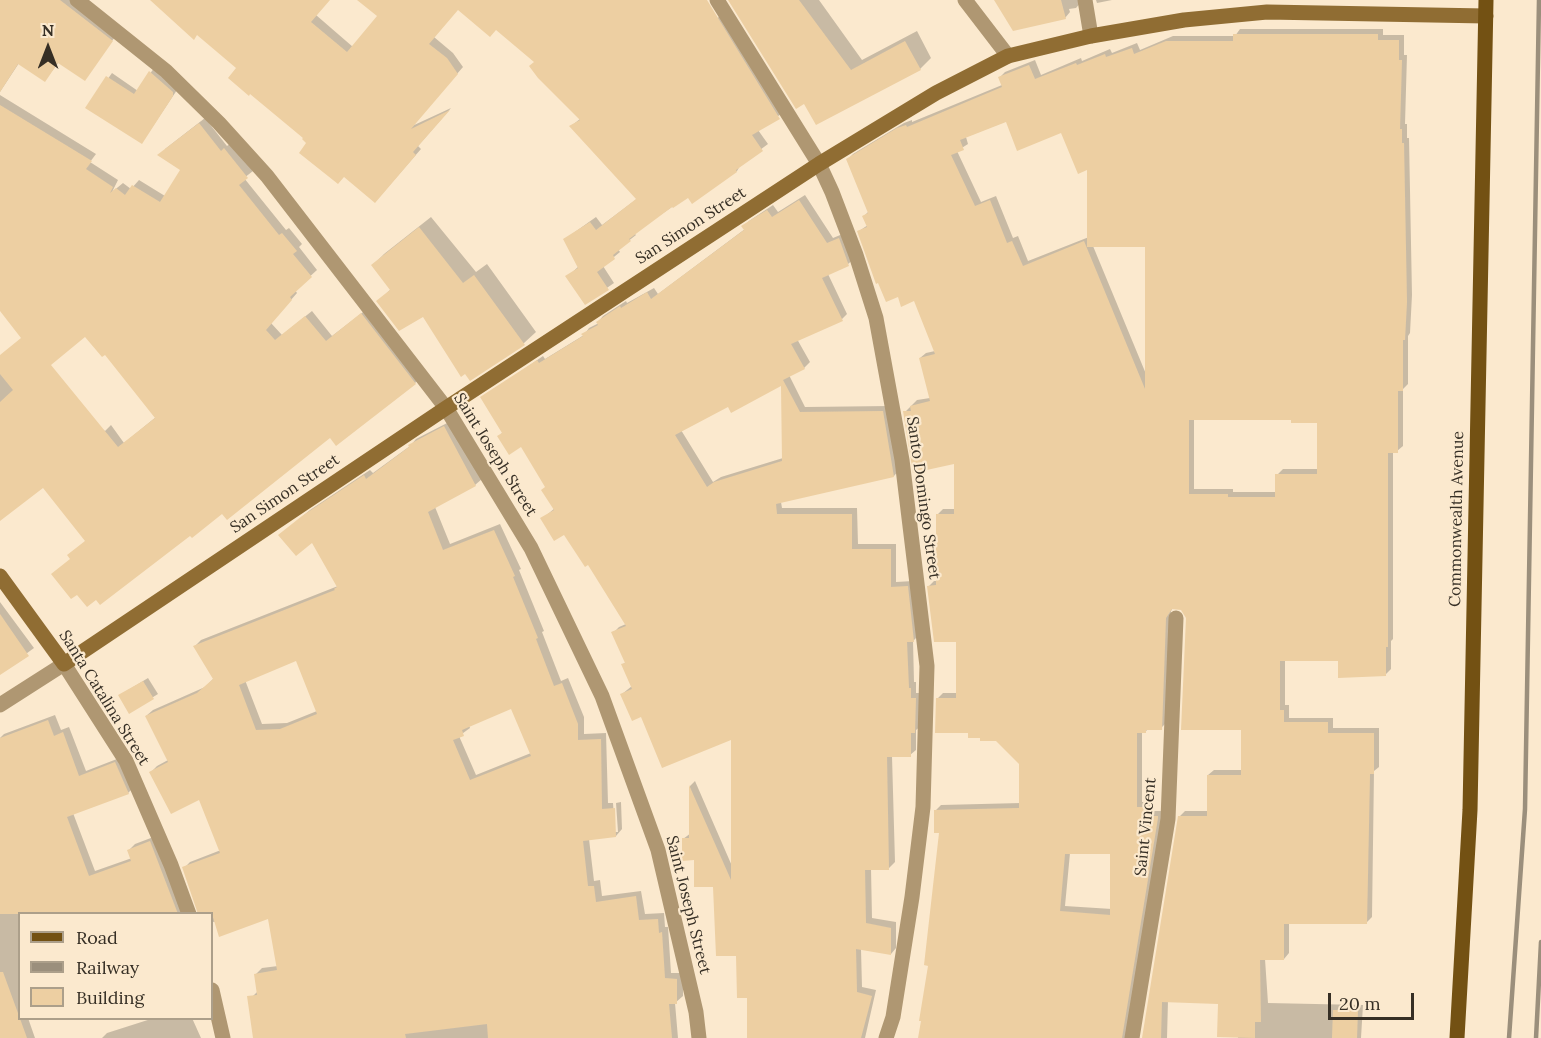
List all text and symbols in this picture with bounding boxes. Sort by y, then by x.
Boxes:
north arrow [18,18,78,78]
text: N [42,20,54,40]
street label: San Simon Street [632,183,750,269]
street label: Saint Joseph Street [449,390,541,520]
street label: Santo Domingo Street [902,415,944,581]
street label: Commonwealth Avenue [1446,431,1468,607]
street label: San Simon Street [227,450,343,538]
street label: Santa Catalina Street [55,627,153,769]
street label: Saint Vincent [1131,777,1161,877]
street label: Saint Joseph Street [662,834,714,976]
legend [18,912,213,1020]
text: Road [76,926,118,949]
text: Railway [76,956,139,979]
scale bar [1331,981,1416,1019]
text: Building [76,986,144,1009]
text: 20 m [1339,992,1381,1015]

